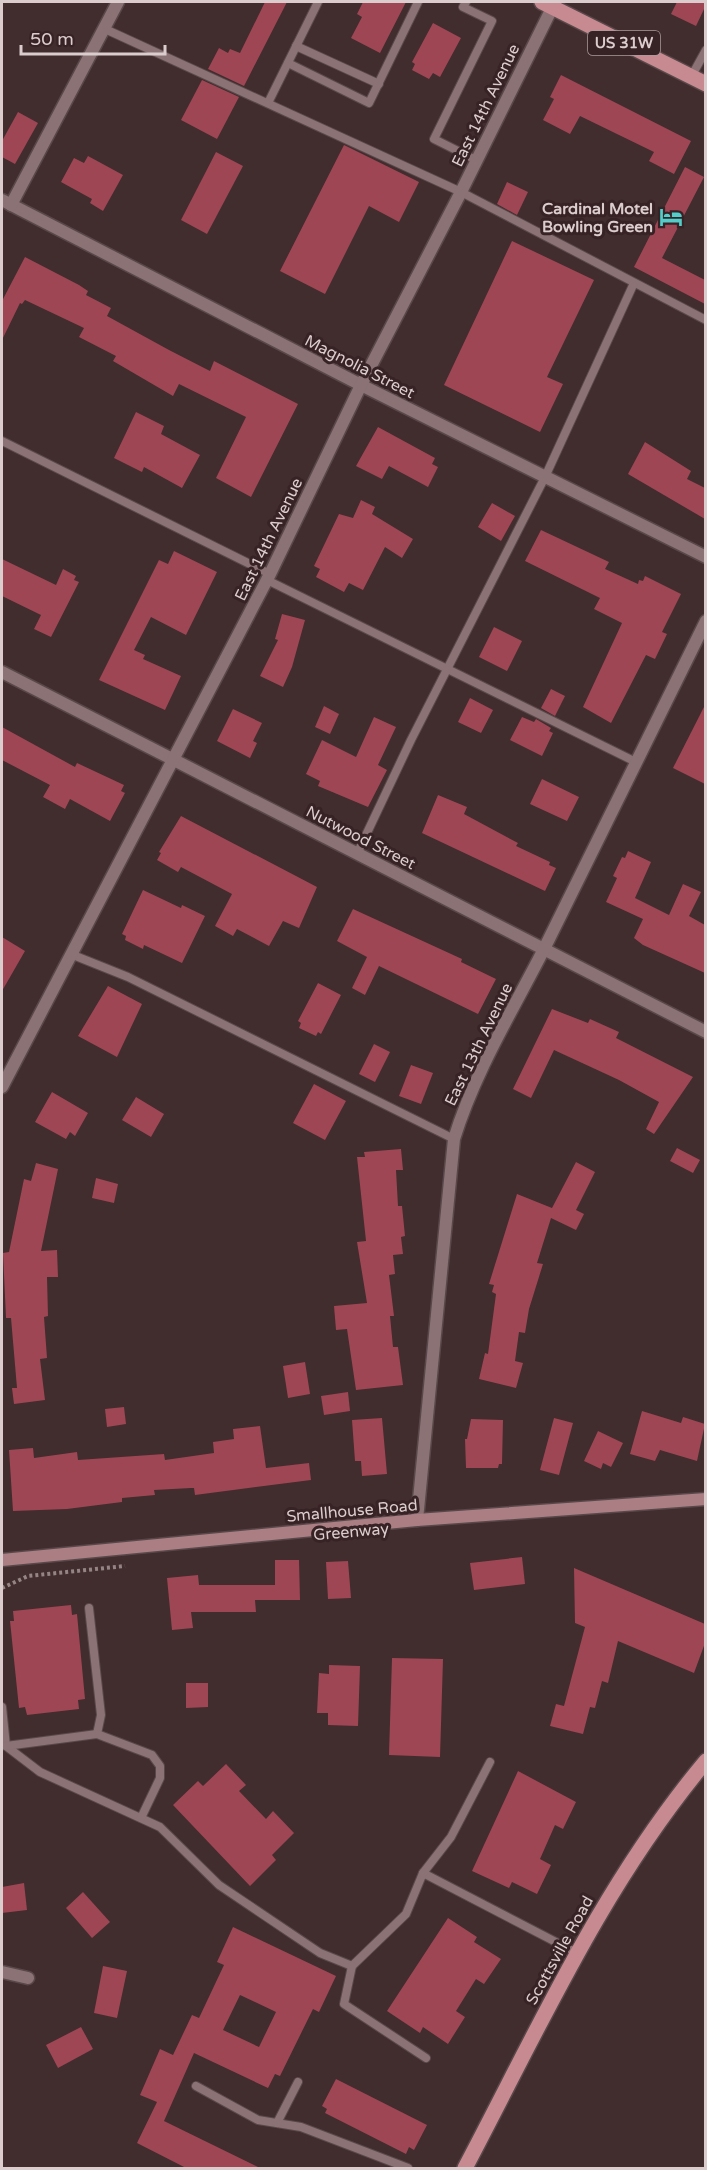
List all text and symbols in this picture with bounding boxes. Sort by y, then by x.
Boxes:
scale bar [21,18,165,56]
text: 50 m [30,28,74,50]
road number: US 31W [588,31,660,55]
street label: East 14th Avenue [447,41,524,170]
place label: Cardinal Motel Bowling Green [542,199,653,237]
hotel icon: Cardinal Motel Bowling Green [658,204,684,230]
street label: Magnolia Street [301,331,418,403]
street label: East 14th Avenue [230,475,307,604]
street label: Nutwood Street [302,802,419,874]
street label: East 13th Avenue [440,980,517,1109]
street label: Smallhouse Road [286,1495,419,1527]
street label: Greenway [312,1519,390,1545]
street label: Scottsville Road [522,1892,598,2009]

